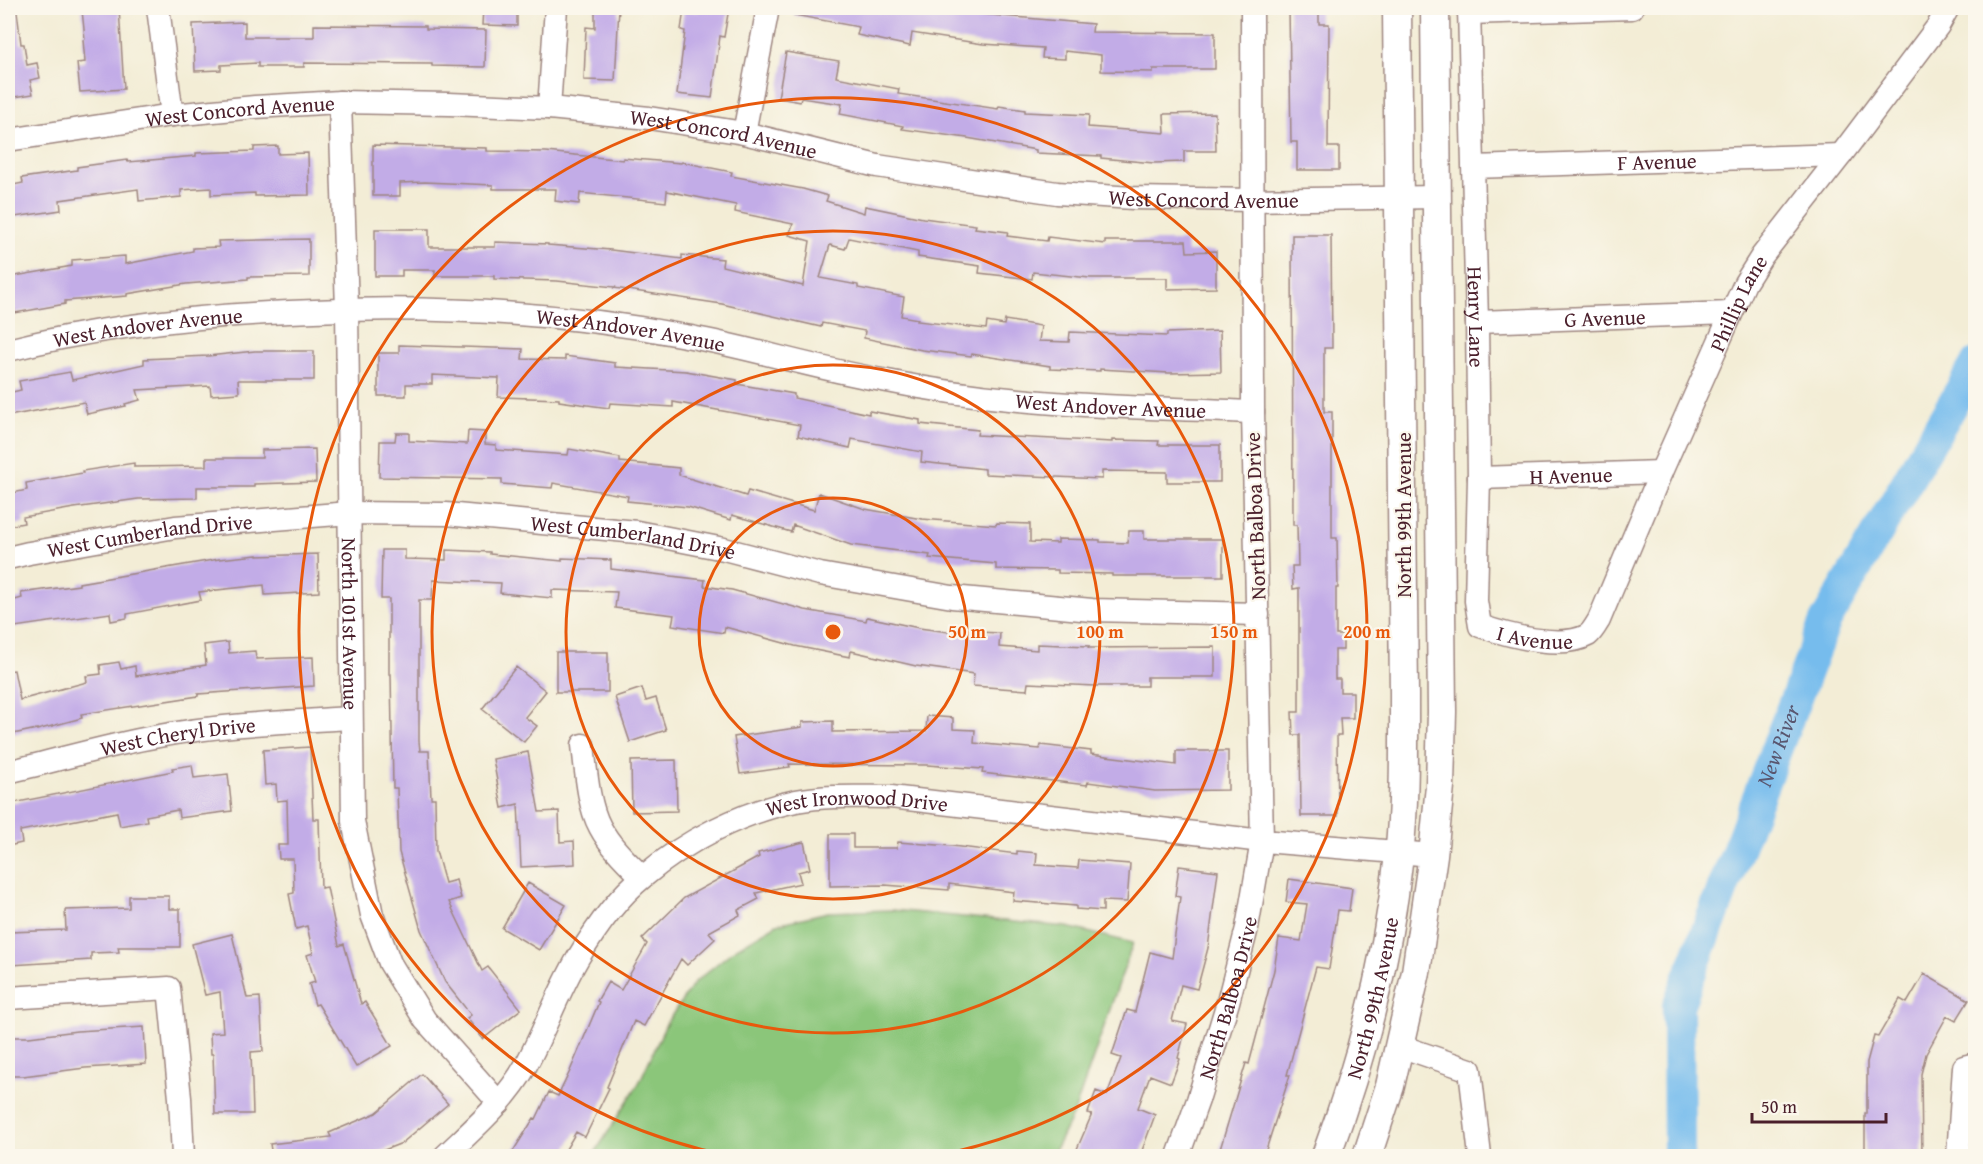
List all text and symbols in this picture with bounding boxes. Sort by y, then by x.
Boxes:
street label: West Concord Avenue [143,87,336,134]
street label: West Concord Avenue [628,101,821,166]
street label: F Avenue [1617,144,1697,178]
street label: West Concord Avenue [1108,181,1299,216]
street label: Phillip Lane [1701,248,1775,356]
street label: Henry Lane [1460,266,1493,368]
street label: West Andover Avenue [50,299,244,355]
street label: West Andover Avenue [535,300,728,359]
street label: G Avenue [1564,301,1646,334]
street label: West Andover Avenue [1014,384,1207,425]
street label: North Balboa Drive [1237,431,1273,600]
street label: North 99th Avenue [1388,432,1419,598]
street label: H Avenue [1529,458,1613,492]
street label: West Cumberland Drive [45,505,254,565]
street label: West Cumberland Drive [529,507,739,567]
street label: North 101st Avenue [334,538,367,710]
street label: I Avenue [1494,617,1574,657]
text: 50 m [948,618,987,645]
text: 100 m [1076,618,1124,645]
text: 150 m [1210,618,1258,645]
text: 200 m [1343,618,1391,645]
centre of rings [823,622,843,642]
water label: New River [1747,699,1808,792]
street label: West Cheryl Drive [97,708,257,764]
street label: West Ironwood Drive [762,781,950,824]
street label: North Balboa Drive [1190,914,1264,1083]
street label: North 99th Avenue [1338,914,1406,1083]
scale bar [1752,1086,1886,1124]
text: 50 m [1761,1093,1797,1120]

